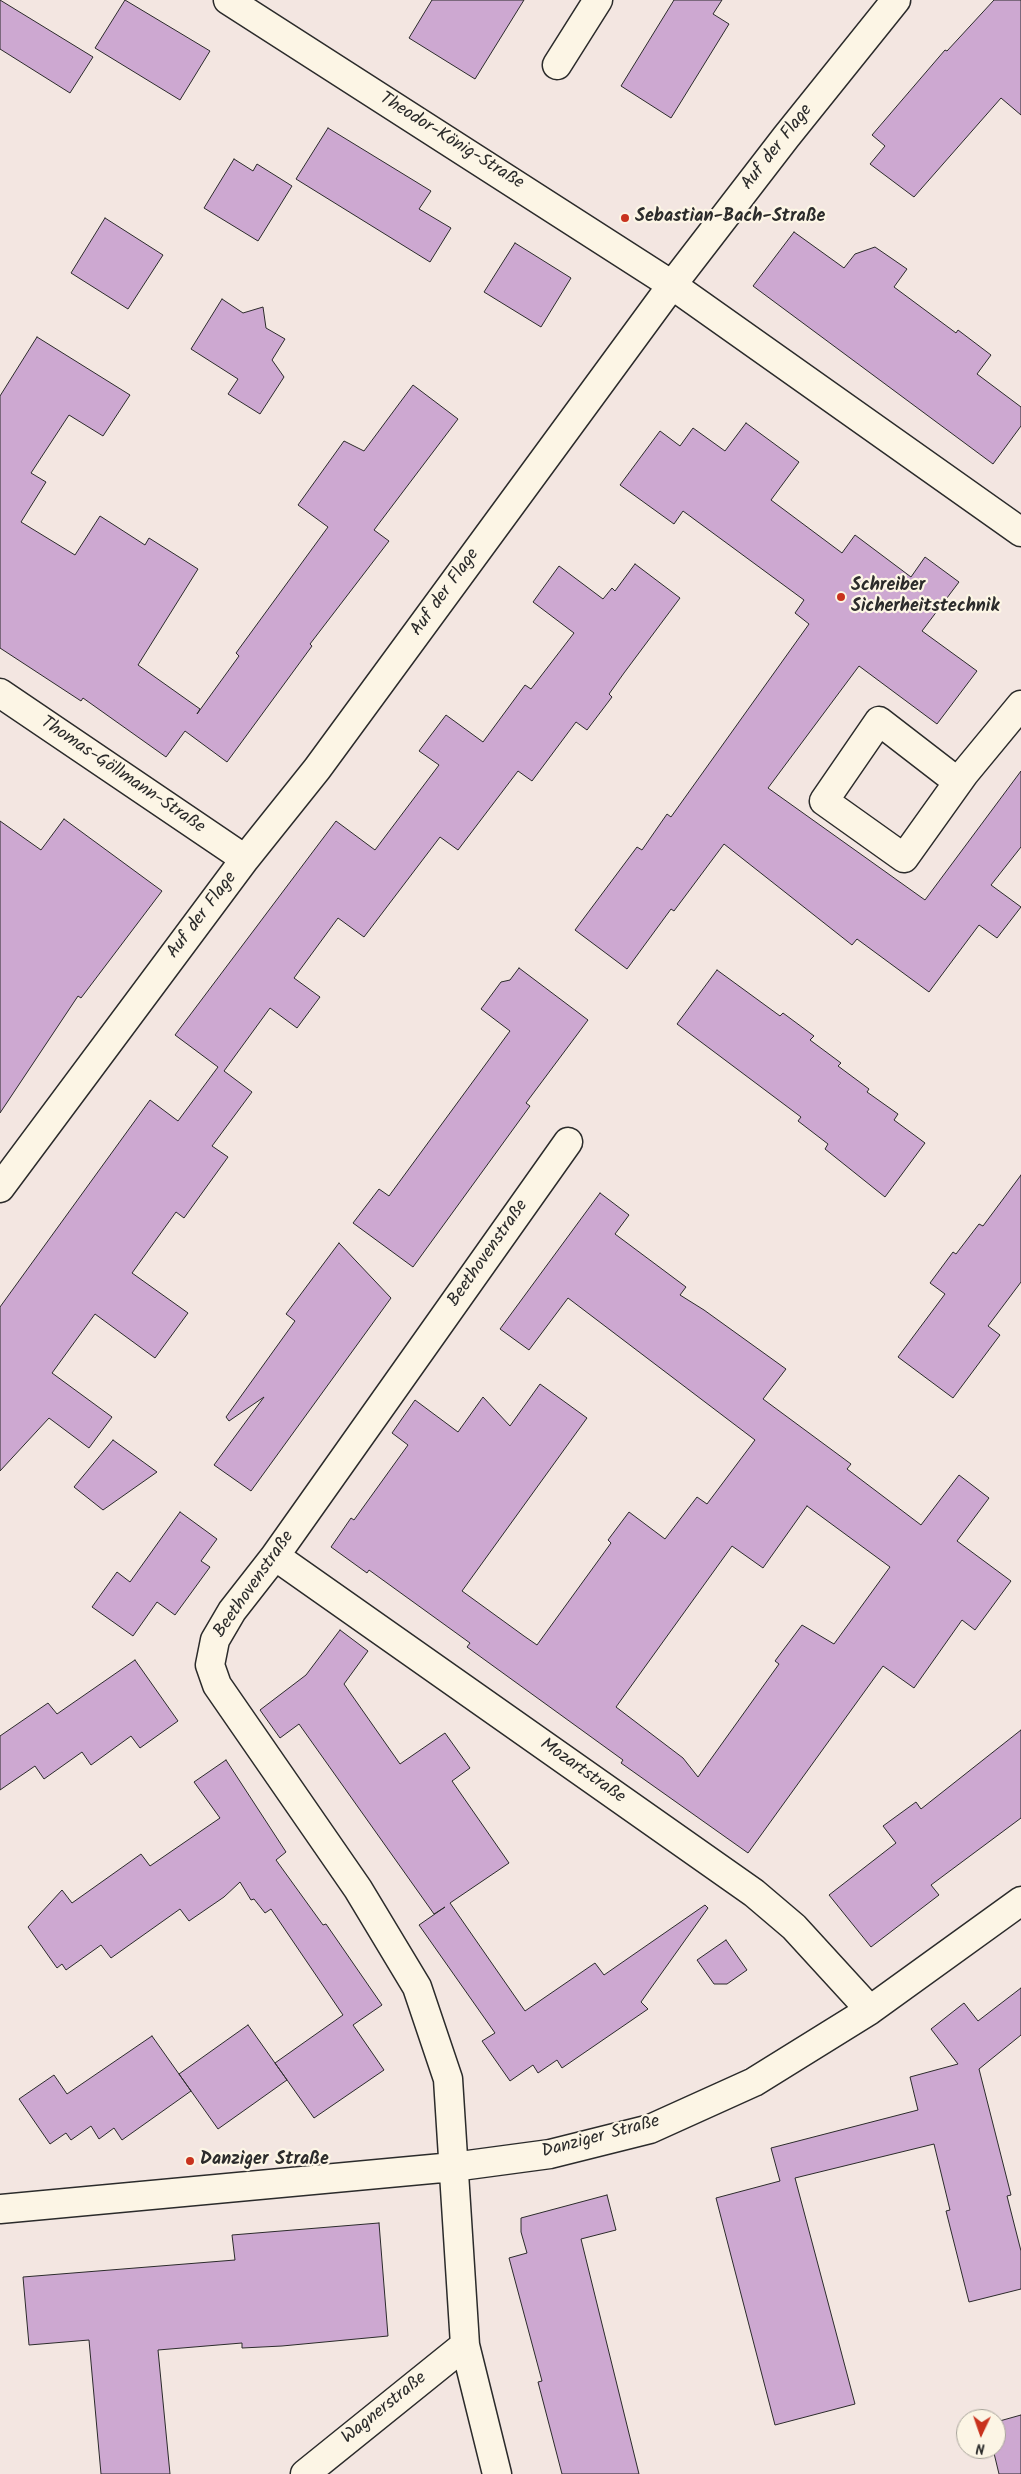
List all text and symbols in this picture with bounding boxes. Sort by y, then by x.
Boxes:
street label: Theodor-König-Straße [375,89,527,195]
street label: Auf der Flage [738,101,818,195]
place label: Sebastian-Bach-Straße [635,207,825,229]
marker: Sebastian-Bach-Straße [619,212,631,224]
street label: Auf der Flage [407,545,485,641]
place label: Schreiber Sicherheitstechnik [851,576,999,618]
marker: Schreiber Sicherheitstechnik [835,591,847,603]
street label: Thomas-Göllmann-Straße [36,713,208,839]
street label: Auf der Flage [163,868,243,964]
street label: Beethovenstraße [444,1196,534,1312]
street label: Beethovenstraße [210,1527,300,1643]
street label: Mozartstraße [535,1735,629,1809]
street label: Danziger Straße [540,2112,662,2164]
place label: Danziger Straße [200,2150,329,2172]
marker: Danziger Straße [184,2155,196,2167]
street label: Wagnerstraße [338,2368,432,2450]
north arrow [956,2409,1006,2459]
text: N [975,2437,985,2459]

